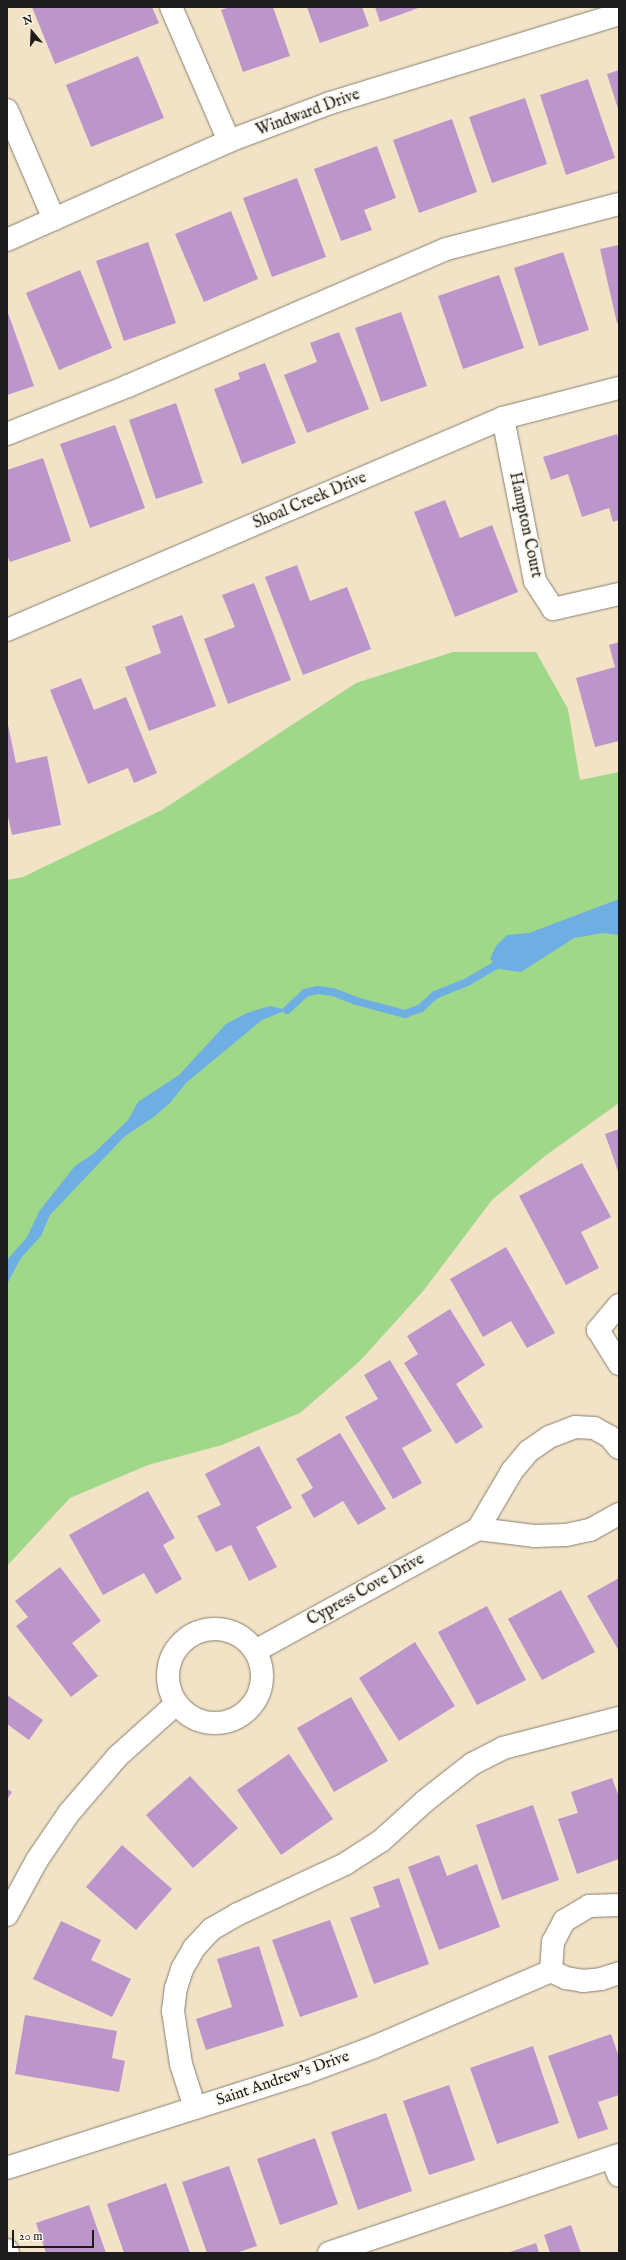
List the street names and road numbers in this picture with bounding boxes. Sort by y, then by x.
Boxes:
street label: Windward Drive [253,85,363,141]
street label: Shoal Creek Drive [250,468,370,534]
street label: Hampton Court [504,470,546,580]
street label: Cypress Cove Drive [304,1550,428,1630]
street label: Saint Andrew's Drive [214,2047,352,2111]

